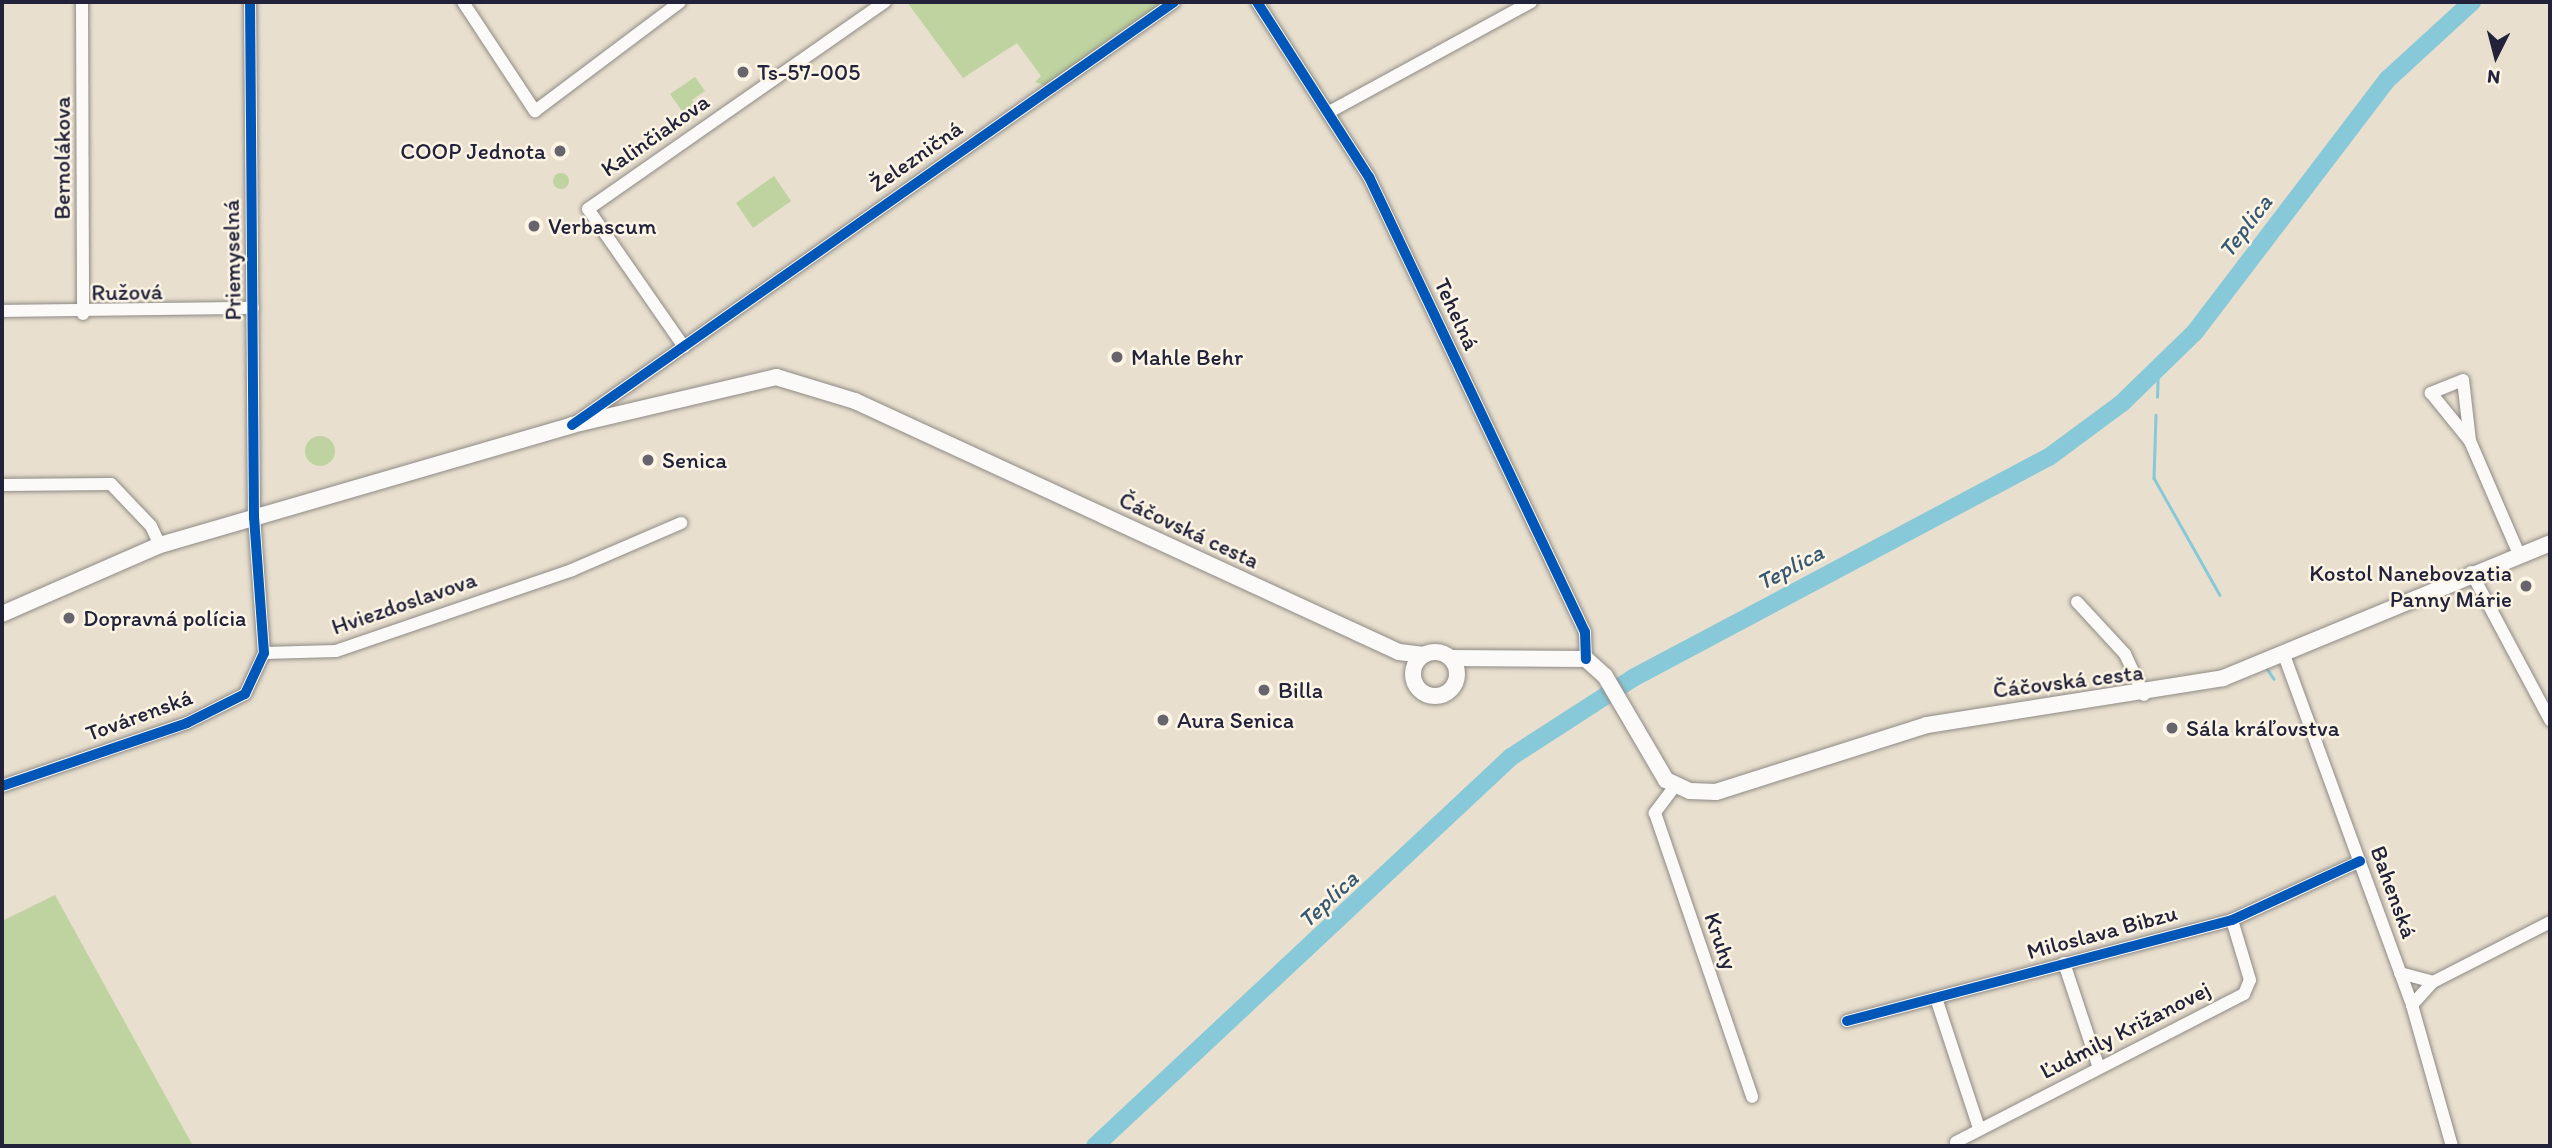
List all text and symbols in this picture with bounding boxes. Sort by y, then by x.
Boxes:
north arrow [2461,21,2531,91]
place label: Ts-57-005 [757,58,860,86]
marker: Ts-57-005 [735,64,751,80]
text: N [2486,65,2501,89]
street label: Kalinčiakova [595,88,715,182]
street label: Bernolákova [48,96,76,220]
street label: Železničná [864,114,968,198]
place label: COOP Jednota [400,137,546,165]
marker: COOP Jednota [552,143,568,159]
water label: Teplica [2212,189,2278,263]
street label: Priemyselná [217,199,247,321]
place label: Verbascum [548,212,656,240]
marker: Verbascum [526,218,542,234]
street label: Tehelná [1428,274,1486,354]
street label: Ružová [91,278,163,306]
place label: Mahle Behr [1131,343,1243,371]
marker: Mahle Behr [1109,349,1125,365]
place label: Senica [662,446,727,474]
marker: Senica [640,452,656,468]
street label: Čáčovská cesta [1115,486,1263,574]
water label: Teplica [1752,537,1828,597]
place label: Kostol Nanebovzatia Panny Márie [2309,559,2512,613]
street label: Hviezdoslavova [328,565,480,641]
marker: Kostol Nanebovzatia Panny Márie [2518,578,2534,594]
place label: Dopravná polícia [83,604,248,632]
marker: Dopravná polícia [61,610,77,626]
street label: Čáčovská cesta [1991,658,2145,704]
place label: Billa [1278,676,1323,704]
marker: Billa [1256,682,1272,698]
street label: Továrenská [82,683,196,747]
place label: Aura Senica [1177,706,1295,734]
marker: Aura Senica [1155,712,1171,728]
place label: Sála kráľovstva [2186,714,2339,742]
marker: Sála kráľovstva [2164,720,2180,736]
street label: Bahenská [2365,842,2423,942]
water label: Teplica [1292,864,1364,934]
street label: Miloslava Bibzu [2024,899,2180,965]
street label: Kruhy [1698,909,1744,973]
street label: Ľudmily Križanovej [2036,975,2214,1085]

